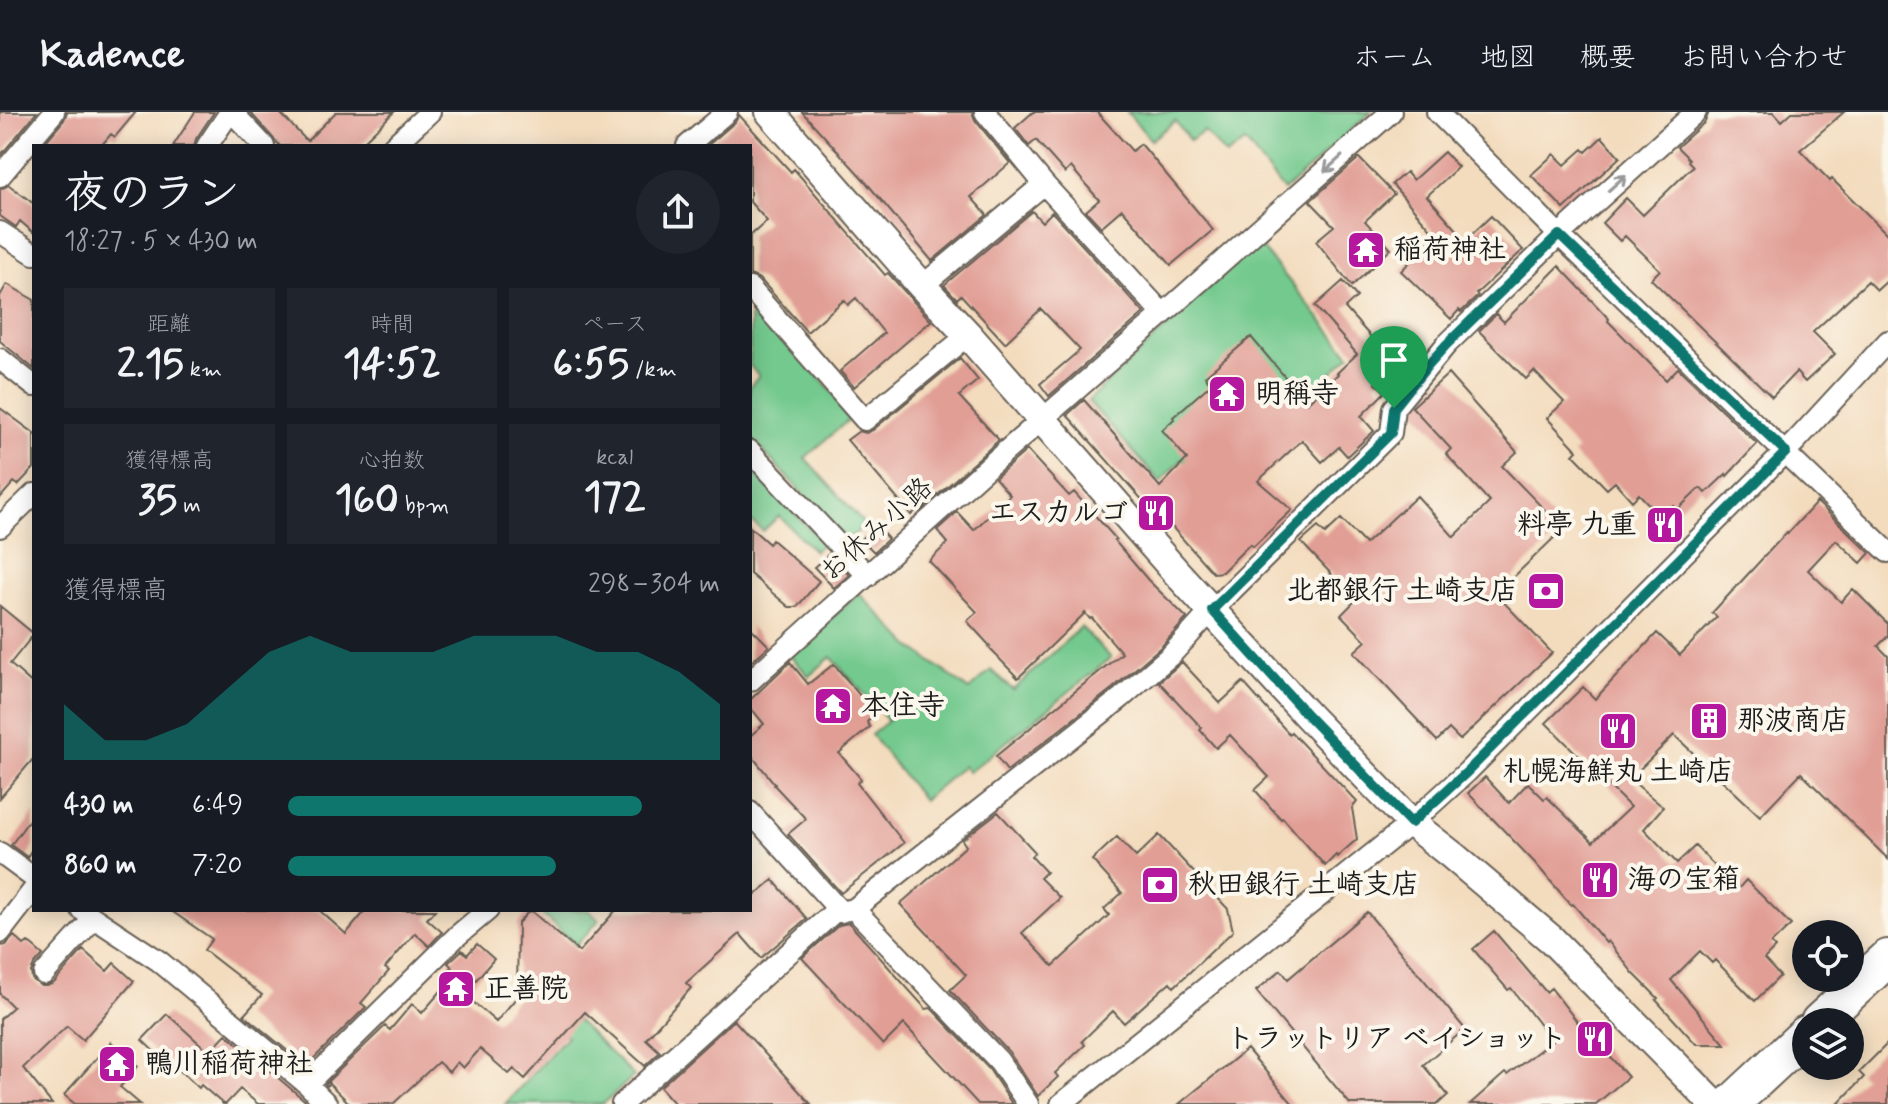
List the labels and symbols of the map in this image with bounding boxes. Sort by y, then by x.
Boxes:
one-way arrow [1323,155,1343,173]
one-way arrow [1606,175,1626,193]
temple icon: 稲荷神社 [1345,229,1387,271]
place label: 稲荷神社 [1394,232,1506,269]
pin [1360,326,1428,408]
temple icon: 明稱寺 [1206,373,1248,415]
place label: 明稱寺 [1255,376,1339,413]
street label: お休み小路 [813,469,941,591]
restaurant icon: エスカルゴ [1135,492,1177,534]
place label: エスカルゴ [989,495,1128,532]
restaurant icon: 料亭 九重 [1644,504,1686,546]
place label: 料亭 九重 [1517,507,1637,544]
bank icon: 北都銀行 土崎支店 [1525,570,1567,612]
place label: 北都銀行 土崎支店 [1286,573,1518,610]
temple icon: 本住寺 [812,685,854,727]
place label: 本住寺 [861,688,945,725]
building icon: 那波商店 [1688,700,1730,742]
place label: 那波商店 [1737,703,1849,740]
restaurant icon: 札幌海鮮丸 土崎店 [1597,710,1639,752]
place label: 札幌海鮮丸 土崎店 [1502,754,1734,791]
restaurant icon: 海の宝箱 [1579,859,1621,901]
place label: 海の宝箱 [1628,862,1740,899]
bank icon: 秋田銀行 土崎支店 [1139,864,1181,906]
place label: 秋田銀行 土崎支店 [1188,867,1420,904]
temple icon: 正善院 [435,968,477,1010]
place label: 正善院 [484,971,568,1008]
restaurant icon: トラットリア ベイショット [1574,1018,1616,1060]
place label: トラットリア ベイショット [1226,1021,1567,1058]
temple icon: 鴨川稲荷神社 [96,1043,138,1085]
place label: 鴨川稲荷神社 [145,1046,313,1083]

